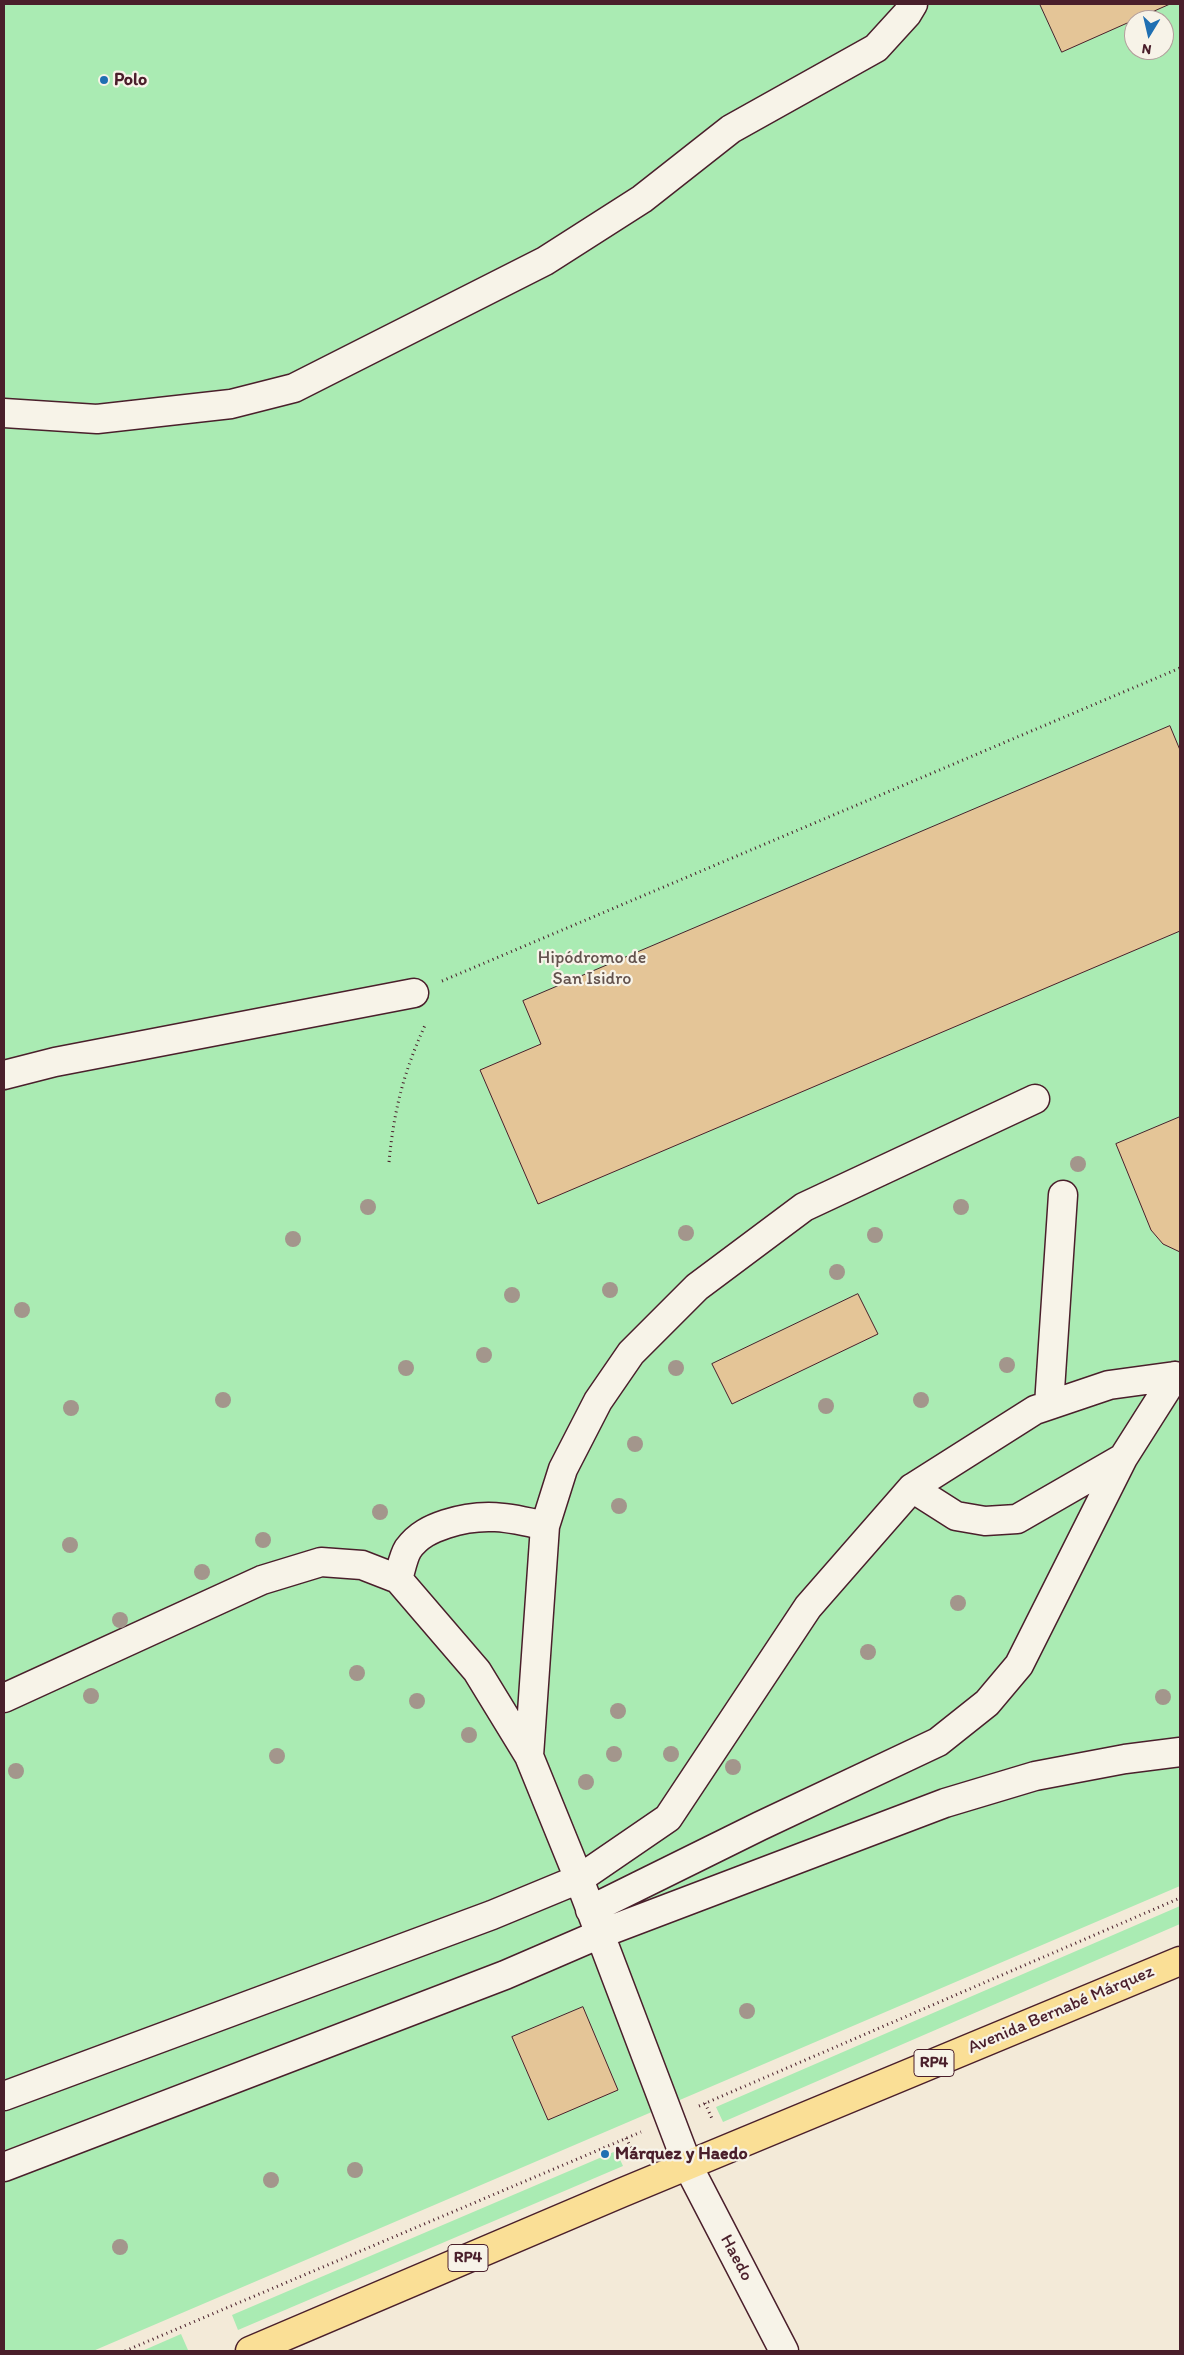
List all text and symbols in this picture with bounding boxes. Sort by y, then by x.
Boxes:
north arrow [1124,10,1174,60]
text: N [1141,40,1153,58]
place label: Polo [114,69,147,91]
marker: Polo [98,74,110,86]
park label: Hipódromo de San Isidro [538,947,646,990]
street label: Avenida Bernabé Márquez [965,1961,1157,2059]
road number: RP4 [914,2050,954,2076]
place label: Márquez y Haedo [615,2143,748,2165]
marker: Márquez y Haedo [599,2148,611,2160]
street label: Haedo [715,2231,757,2285]
road number: RP4 [448,2244,488,2272]

